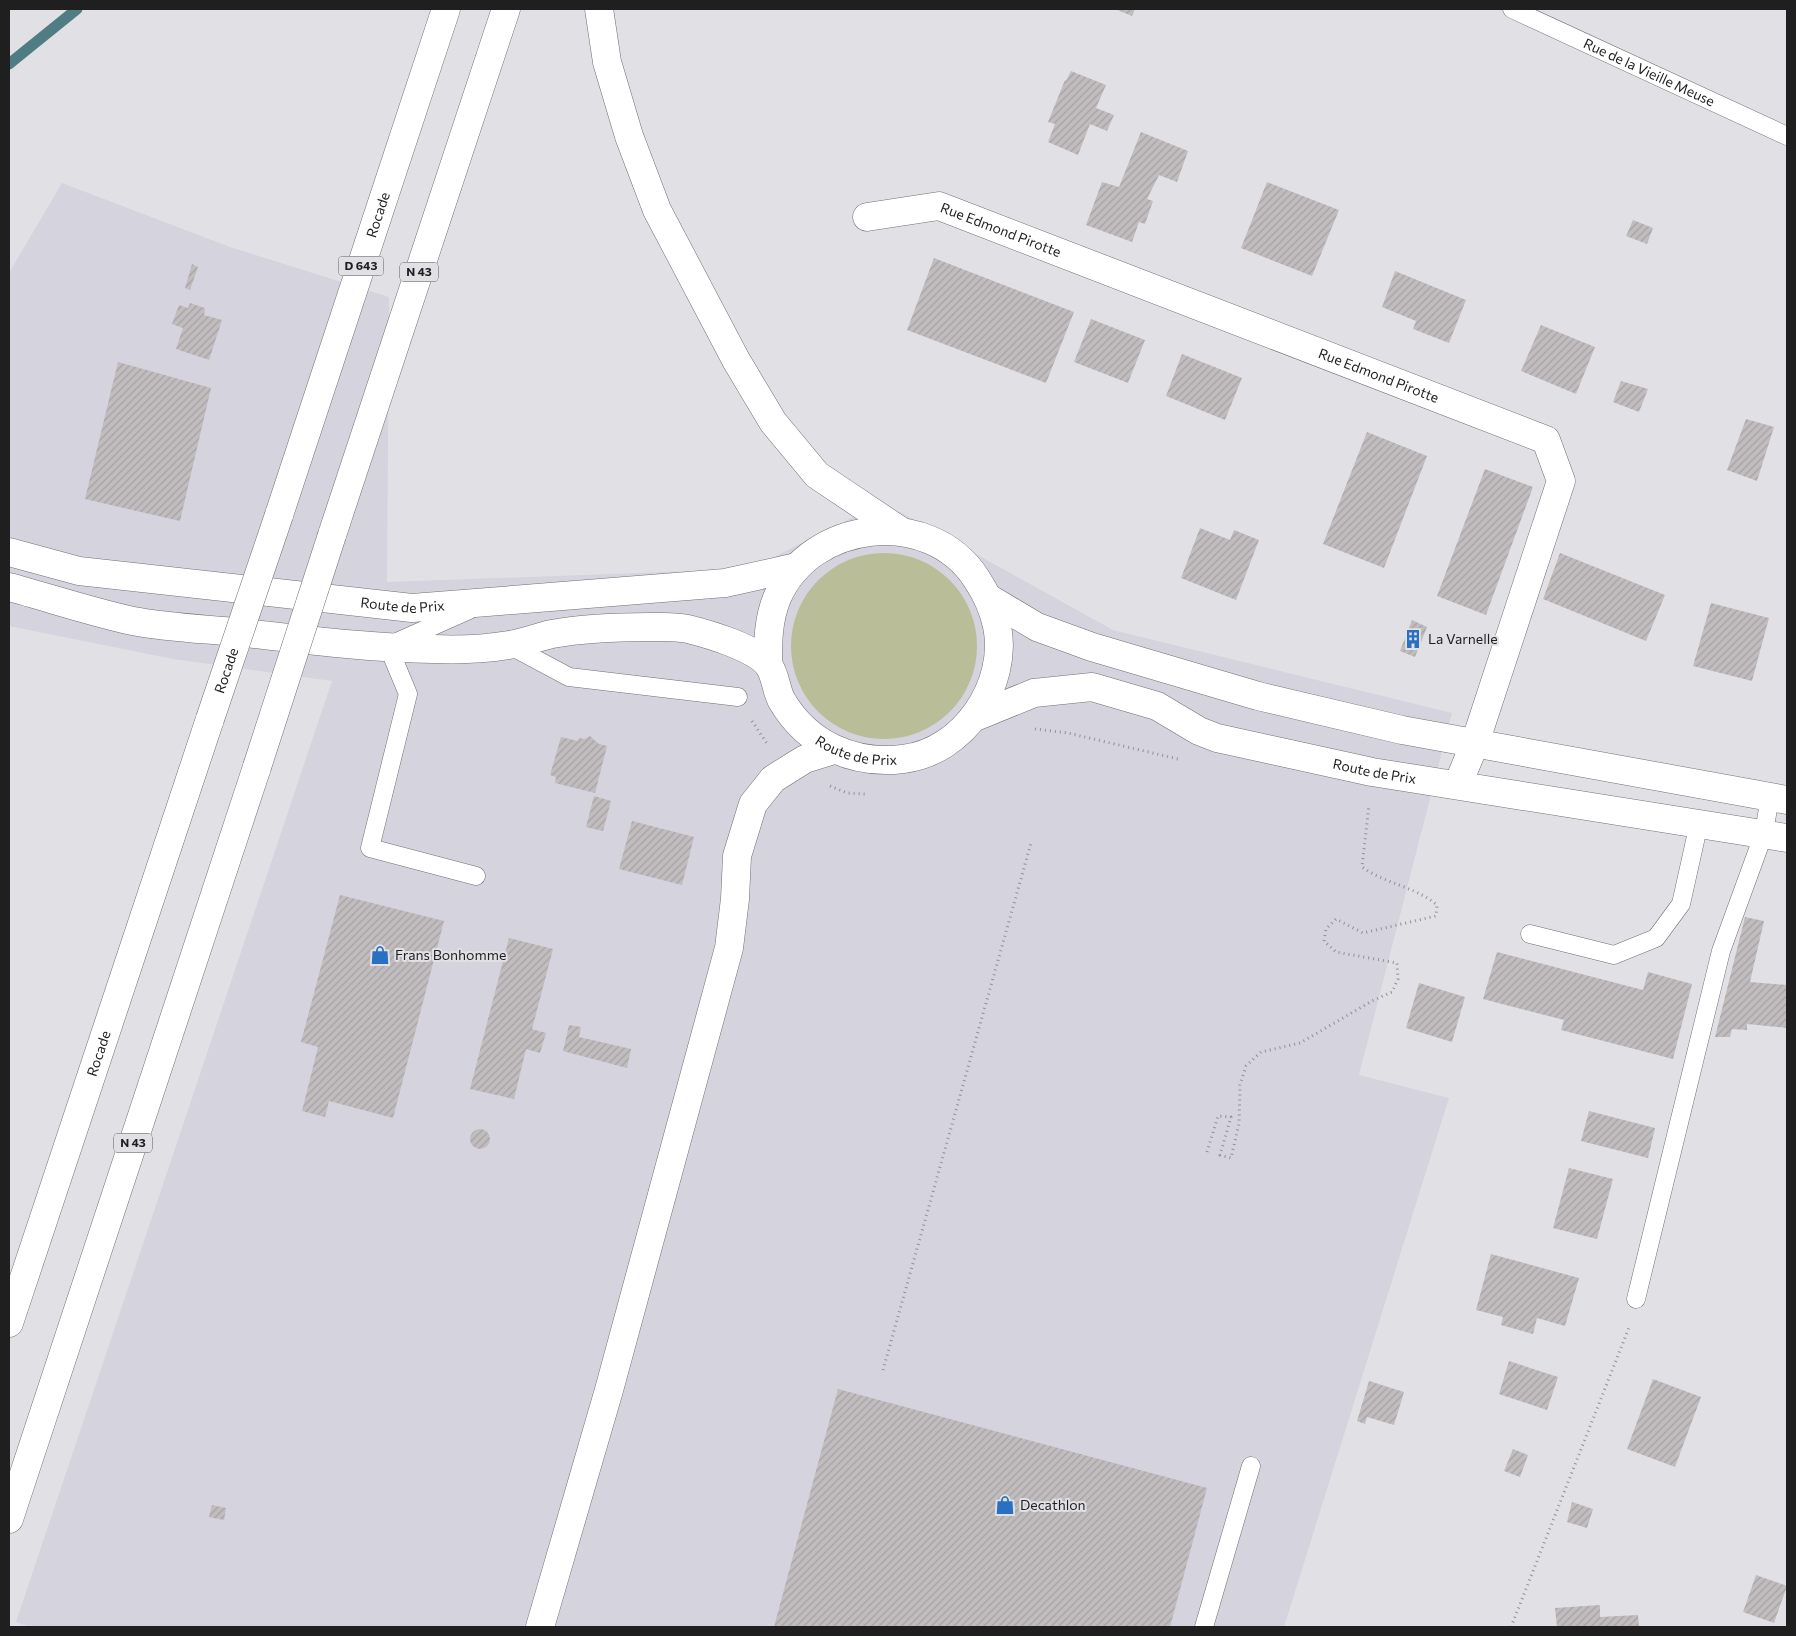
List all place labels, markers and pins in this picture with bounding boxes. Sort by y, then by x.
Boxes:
building icon: La Varnelle [1402,628,1424,650]
place label: La Varnelle [1428,630,1498,647]
shop icon: Frans Bonhomme [369,944,391,966]
place label: Frans Bonhomme [395,946,506,963]
shop icon: Decathlon [994,1494,1016,1516]
place label: Decathlon [1020,1496,1086,1513]

